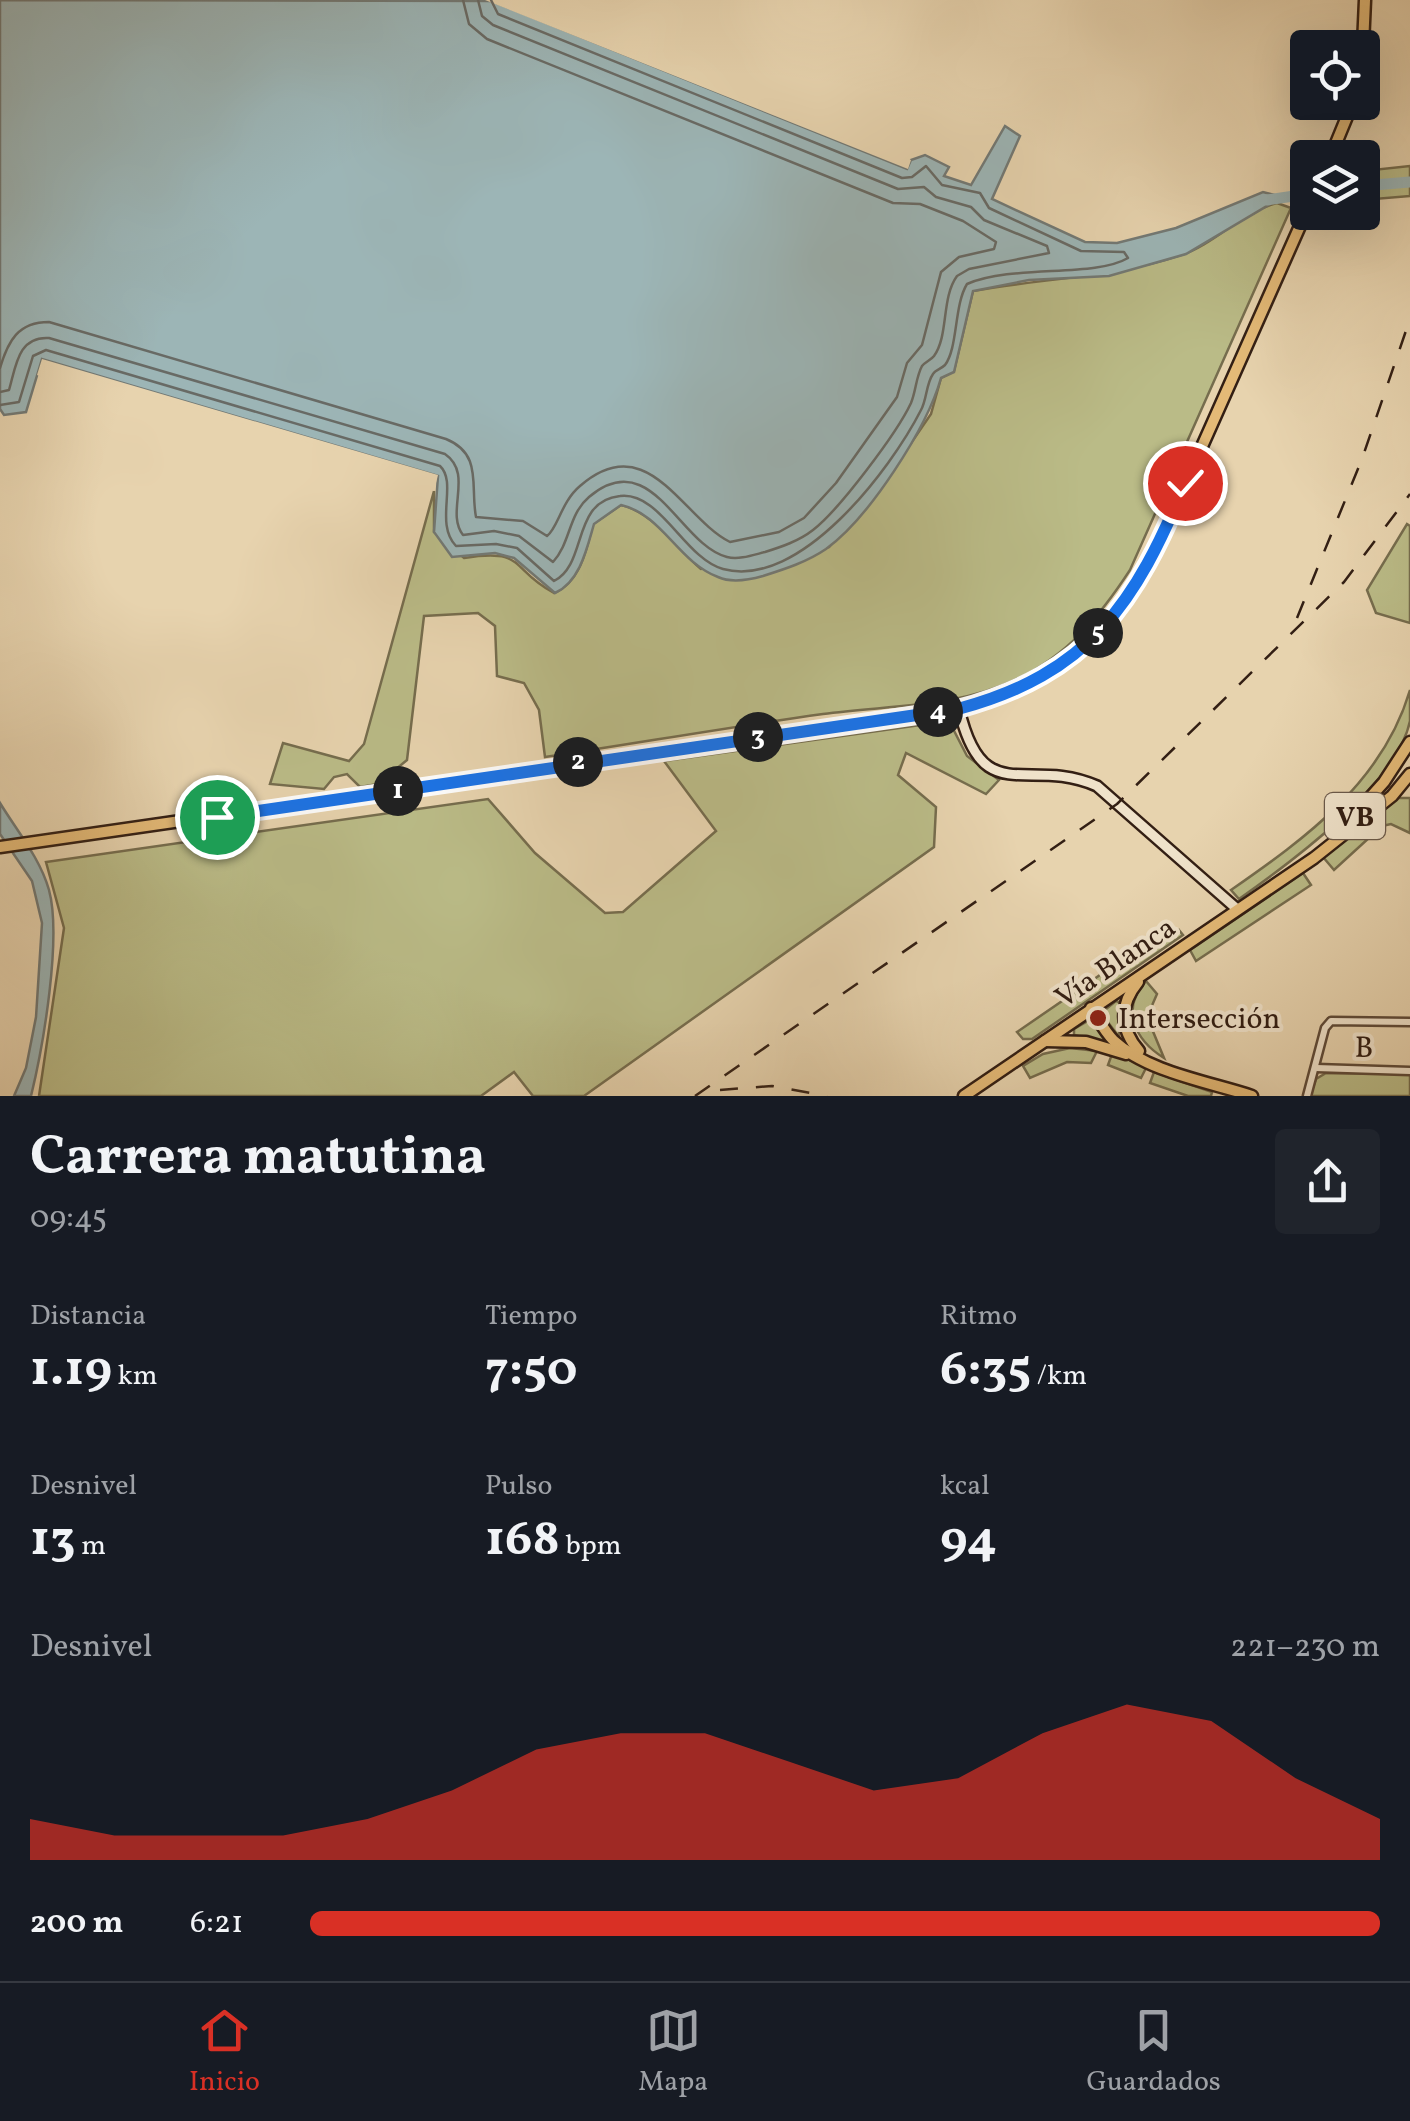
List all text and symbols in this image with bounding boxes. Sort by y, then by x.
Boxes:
map controls [1290,30,1380,230]
button: locate [1290,30,1380,120]
button: layers [1290,140,1380,230]
pin [1143,441,1228,526]
icon: check [1158,456,1213,511]
pin: 5 [1073,608,1123,658]
text: 5 [1091,613,1105,652]
pin: 4 [913,687,963,737]
text: 4 [930,692,946,731]
pin: 3 [733,712,783,762]
text: 3 [751,717,765,756]
pin: 2 [553,737,603,787]
text: 2 [571,742,585,781]
pin: 1 [373,766,423,816]
text: 1 [392,771,404,810]
pin [175,775,260,860]
icon: arrive [190,790,245,845]
road number: VB [1325,793,1385,839]
street label: Vía Blanca [1047,908,1185,1020]
place label: Intersección [1118,999,1280,1041]
marker: Intersección [1087,1007,1109,1029]
street label: B [1354,1028,1374,1070]
text: Carrera matutina [30,1121,486,1197]
button: share [1275,1129,1380,1234]
text: 09:45 [30,1197,107,1241]
text: Distancia [30,1297,146,1336]
text: Tiempo [485,1297,577,1336]
text: Ritmo [940,1297,1017,1336]
text: 1.19 [30,1336,112,1406]
text: 7:50 [485,1336,577,1406]
text: 6:35 [940,1336,1031,1406]
text: km [112,1357,158,1396]
text: /km [1031,1357,1087,1396]
text: Desnivel [30,1467,137,1506]
text: Pulso [485,1467,552,1506]
text: kcal [940,1467,990,1506]
text: 13 [30,1506,76,1576]
text: 168 [485,1506,560,1576]
text: 94 [940,1506,997,1576]
text: m [76,1527,106,1566]
text: bpm [560,1527,622,1566]
text: Desnivel [30,1626,152,1670]
text: 221–230 m [1230,1626,1380,1670]
text: 200 m [30,1902,124,1946]
text: 6:21 [190,1902,243,1946]
tab: Inicio [189,2003,260,2102]
tab: Mapa [638,2003,708,2102]
tab: Guardados [1087,2003,1221,2102]

